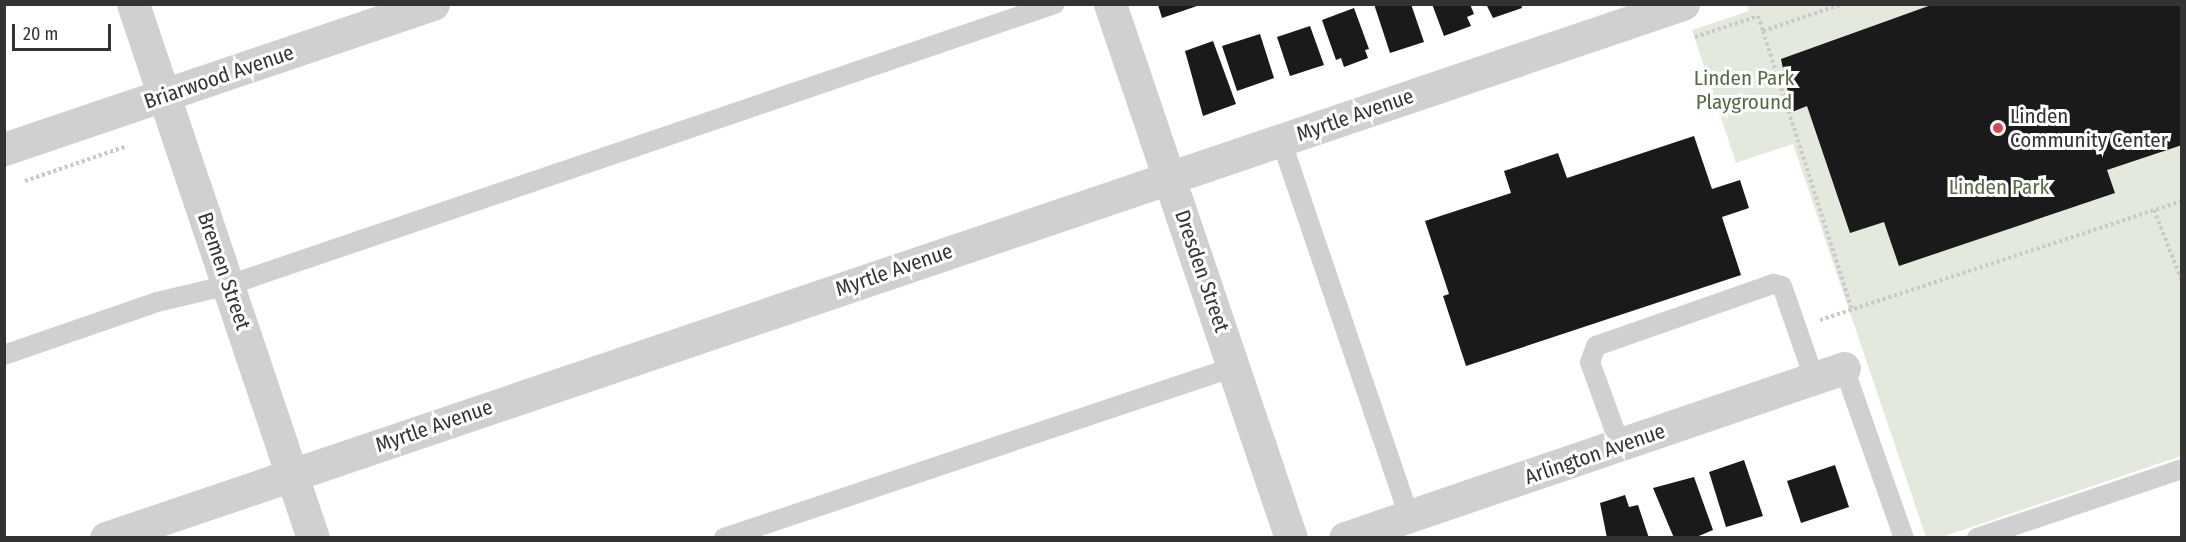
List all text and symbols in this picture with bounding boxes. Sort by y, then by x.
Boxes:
scale bar [15,12,114,50]
text: 20 m [23,23,58,45]
street label: Briarwood Avenue [141,40,297,114]
park label: Linden Park Playground [1694,65,1794,115]
street label: Myrtle Avenue [1293,83,1417,147]
place label: Linden Community Center [2010,103,2168,153]
marker: Linden Community Center [1991,121,2005,135]
park label: Linden Park [1949,174,2049,200]
street label: Dresden Street [1169,207,1235,335]
street label: Bremen Street [192,209,256,333]
street label: Myrtle Avenue [832,238,956,302]
street label: Myrtle Avenue [372,394,496,458]
street label: Arlington Avenue [1521,418,1669,490]

